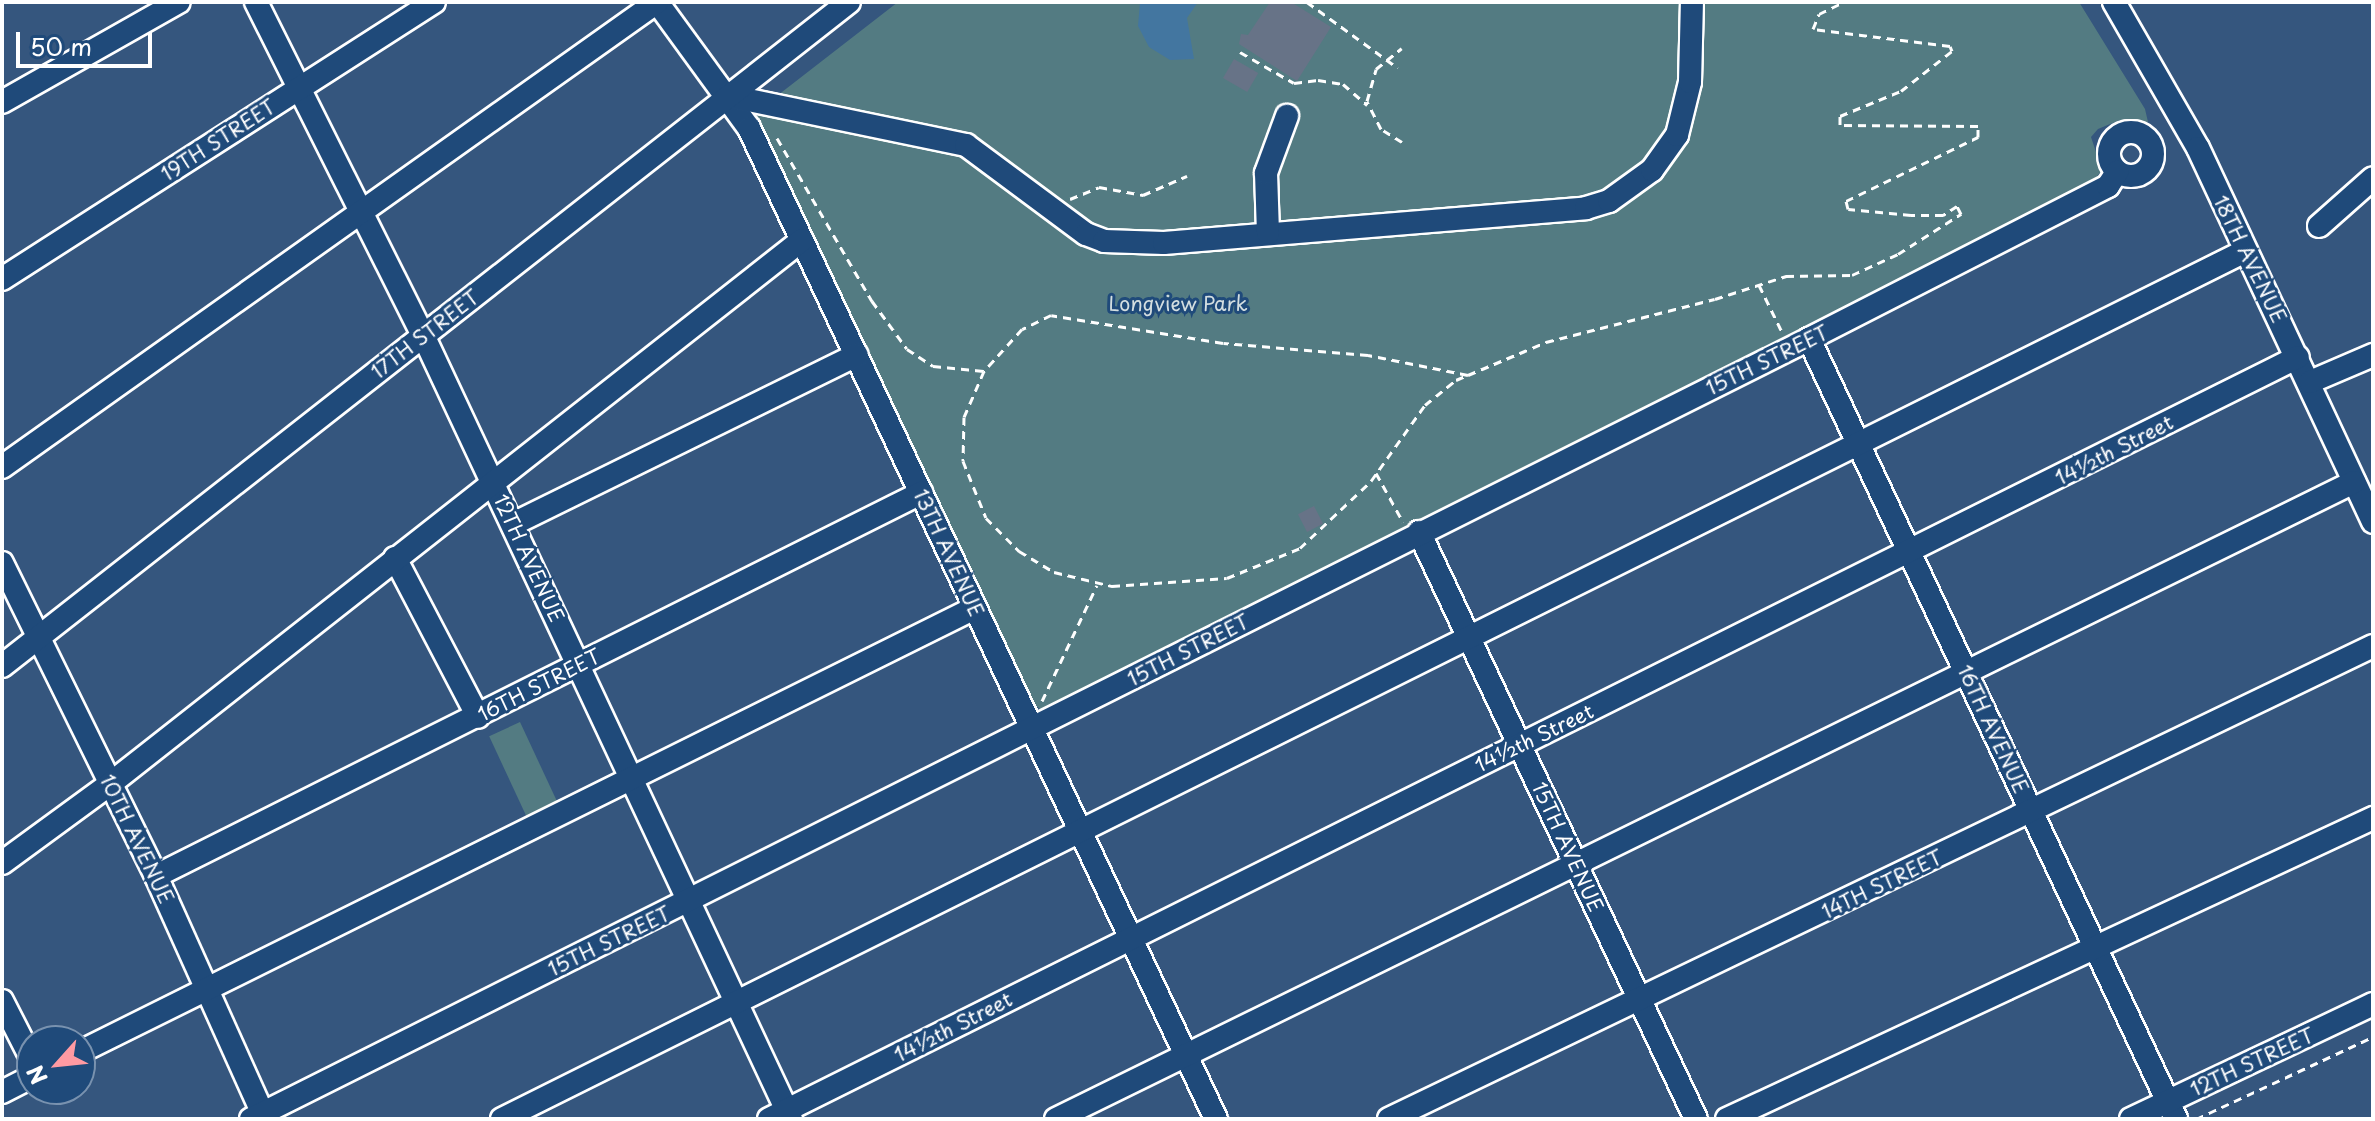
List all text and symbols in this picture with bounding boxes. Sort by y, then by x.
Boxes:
scale bar [20,16,156,66]
text: 50 m [30,28,92,64]
street label: 19TH STREET [155,94,281,186]
street label: 18TH AVENUE [2209,191,2291,327]
street label: 17TH STREET [365,284,485,384]
park label: Longview Park [1109,291,1247,315]
street label: 15TH STREET [1701,320,1833,400]
street label: 14½th Street [2051,410,2177,490]
street label: 13TH AVENUE [909,485,989,621]
street label: 12TH AVENUE [489,489,569,627]
street label: 15TH STREET [1122,609,1254,691]
street label: 16TH STREET [473,644,605,726]
street label: 16TH AVENUE [1953,660,2033,798]
street label: 14½th Street [1470,699,1598,777]
street label: 10TH AVENUE [95,771,179,907]
street label: 15TH AVENUE [1528,779,1608,915]
street label: 14TH STREET [1816,844,1948,924]
street label: 15TH STREET [543,901,675,981]
street label: 14½th Street [890,987,1016,1067]
street label: 12TH STREET [2186,1022,2318,1102]
north arrow [16,1025,96,1105]
text: N [17,1060,55,1090]

